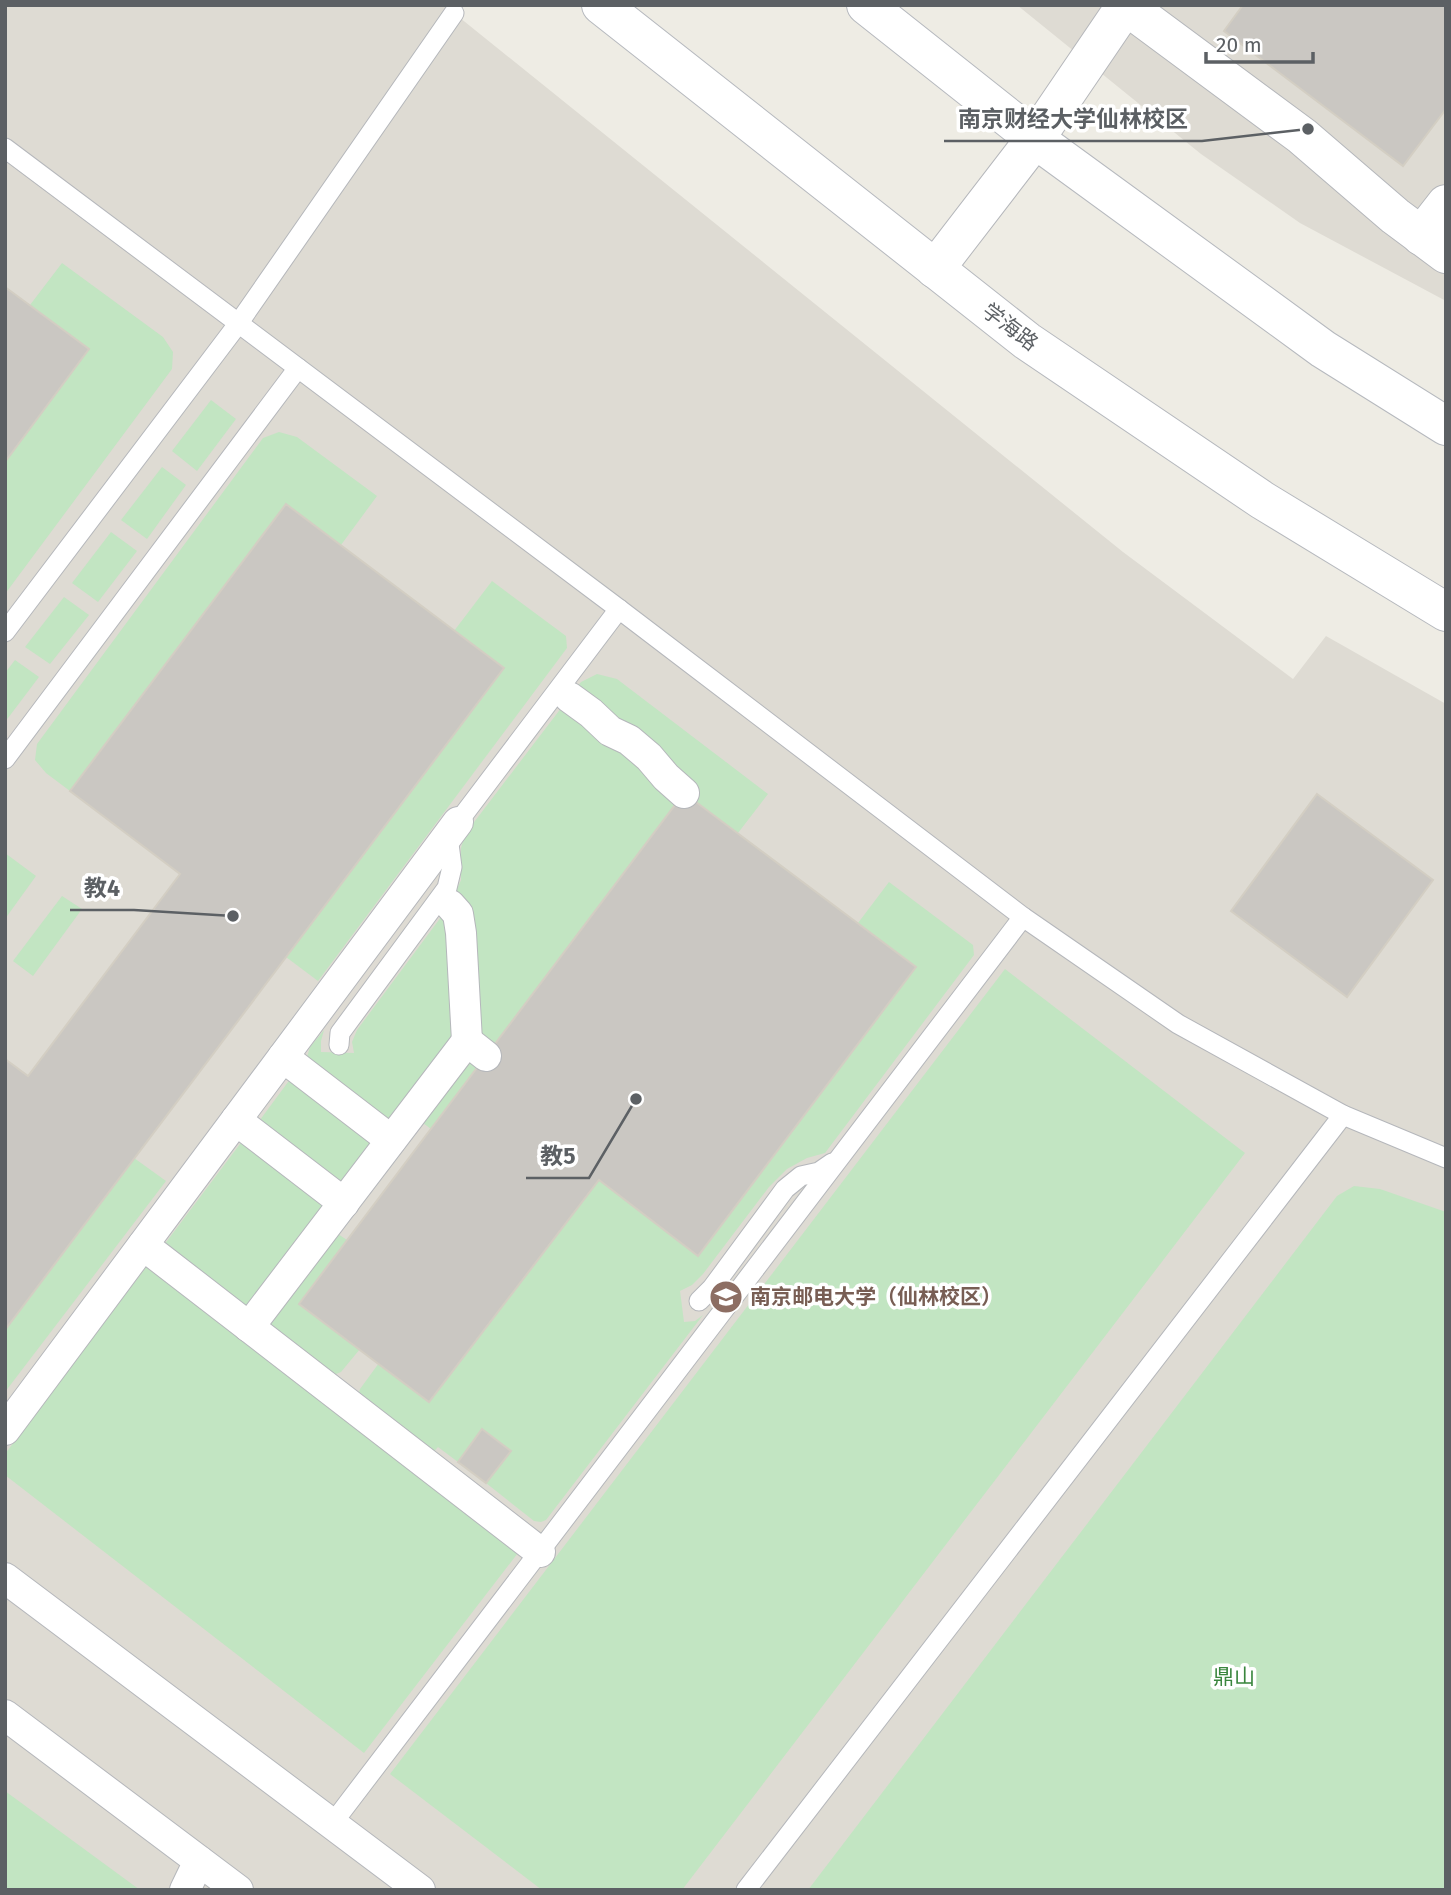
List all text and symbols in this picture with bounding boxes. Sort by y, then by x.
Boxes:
scale bar [1206,21,1313,65]
text: 20 m [1216,32,1262,58]
callout: 南京财经大学仙林校区 [944,97,1202,141]
text: 南京财经大学仙林校区 [958,105,1188,133]
street label: 学海路 [977,298,1043,356]
callout: 教4 [70,866,134,910]
text: 教4 [84,874,120,902]
callout: 教5 [526,1134,589,1178]
text: 教5 [540,1142,576,1170]
school or university icon: 南京邮电大学（仙林校区） [707,1278,745,1316]
place label: 南京邮电大学（仙林校区） [750,1284,1002,1310]
park label: 鼎山 [1213,1664,1255,1690]

